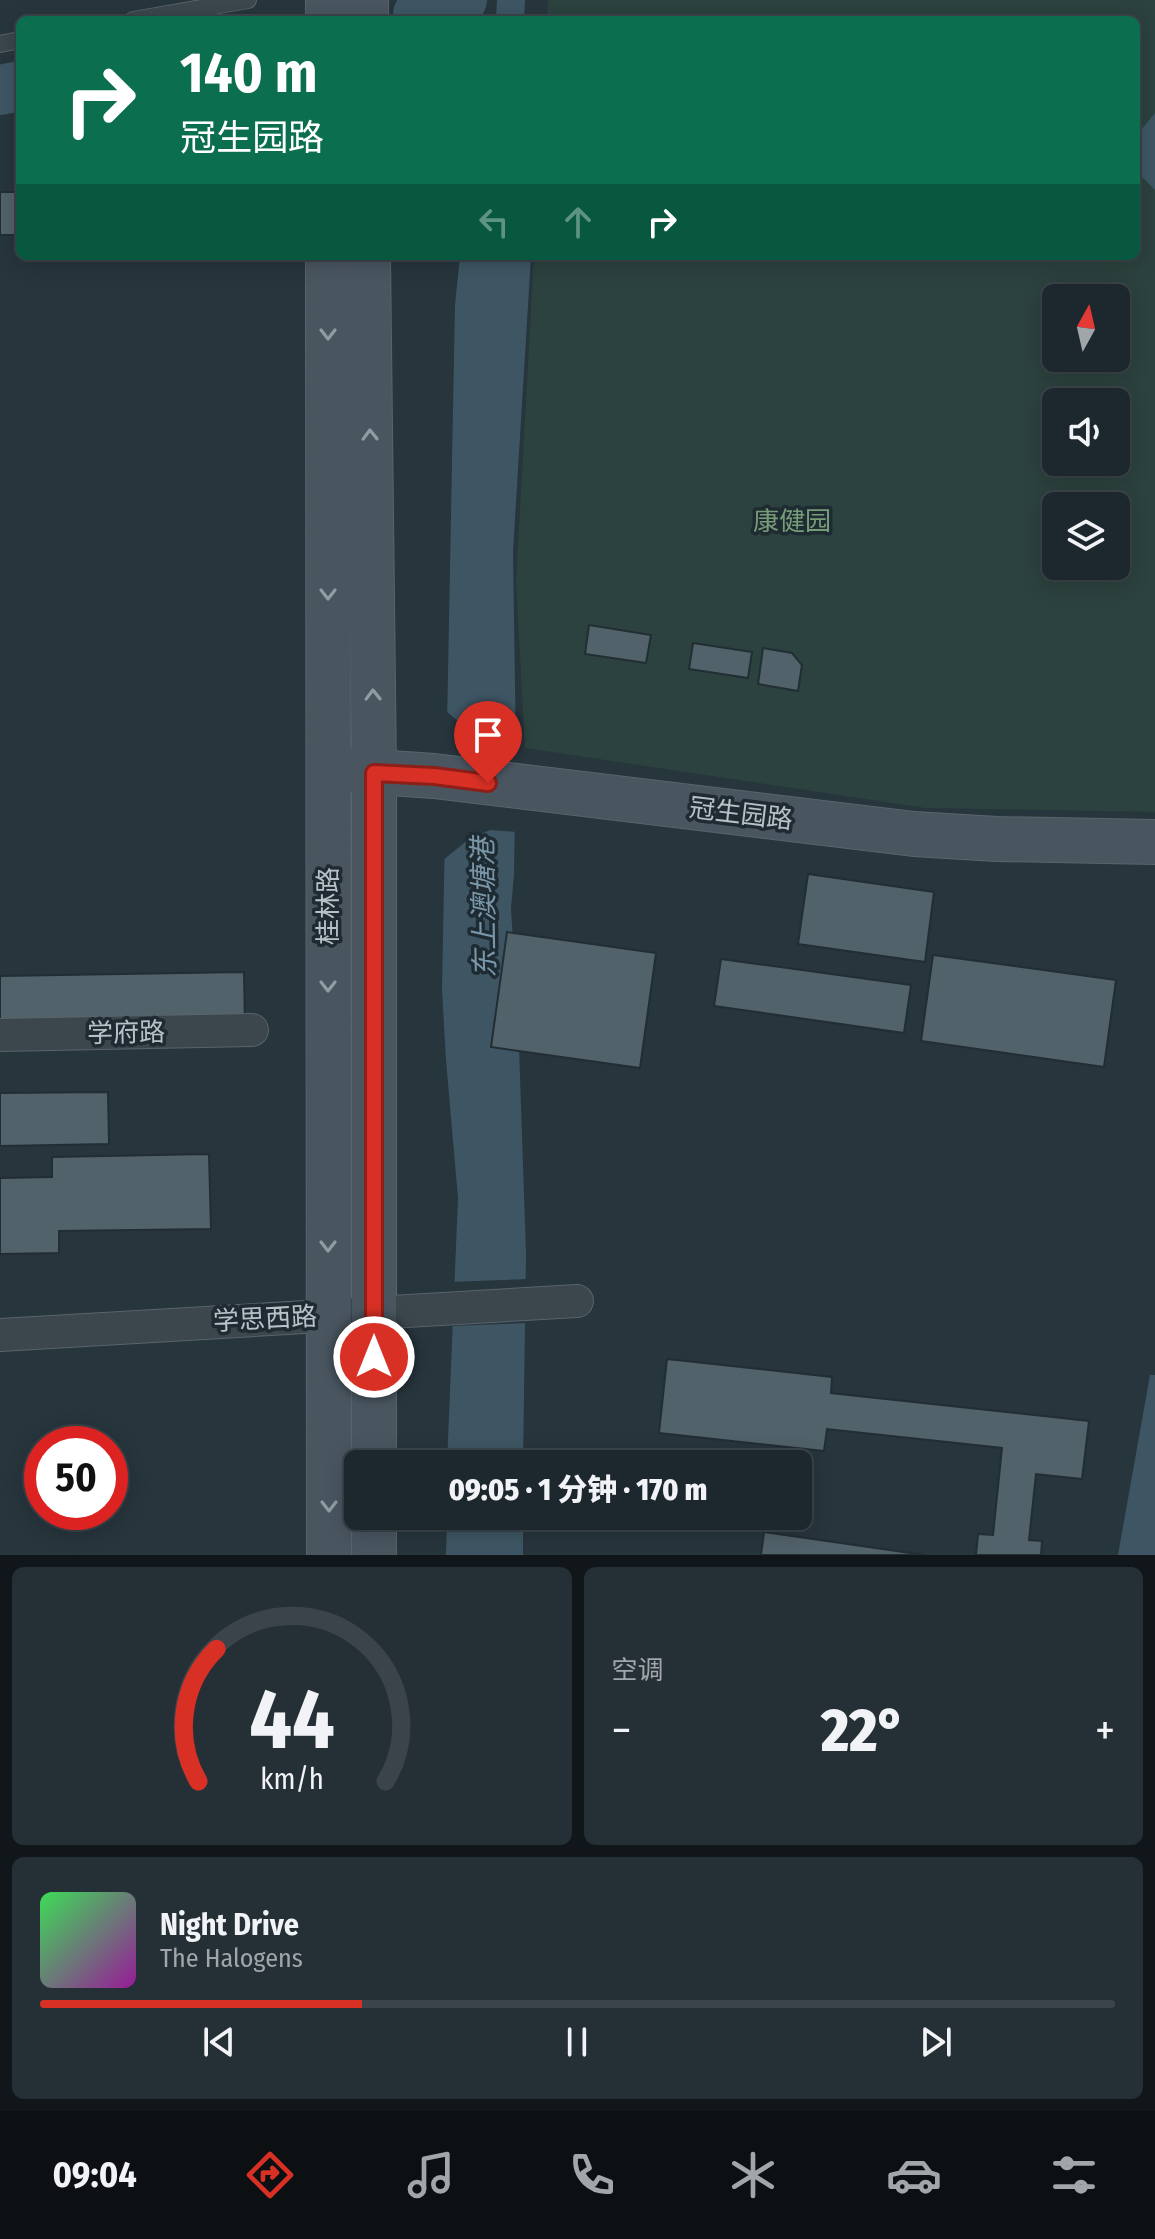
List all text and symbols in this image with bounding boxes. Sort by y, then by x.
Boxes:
text: 140 m [180,40,317,107]
icon: right [48,48,152,152]
text: 冠生园路 [180,116,324,160]
icon: left [472,200,516,244]
icon: ahead [556,200,600,244]
icon: right [640,200,684,244]
north arrow [1042,284,1130,372]
map controls [1042,284,1130,580]
one-way arrow [319,328,337,341]
button: sound [1042,388,1130,476]
one-way arrow [361,428,379,441]
button: layers [1042,492,1130,580]
park label: 康健园 [753,506,831,537]
one-way arrow [319,588,337,601]
one-way arrow [364,688,382,701]
pin [454,701,522,783]
icon: arrive [466,713,510,757]
street label: 冠生园路 [687,792,795,836]
water label: 东上澳塘港 [466,834,502,978]
street label: 桂林路 [313,867,344,945]
one-way arrow [319,980,337,993]
street label: 学府路 [87,1017,165,1049]
one-way arrow [319,1240,337,1253]
street label: 学思西路 [212,1301,318,1337]
position arrow [332,1315,416,1399]
speed limit sign: 50 [24,1426,128,1530]
text: 09:05 · 1 分钟 · 170 m [449,1472,707,1508]
one-way arrow [320,1500,338,1513]
text: 空调 [612,1655,664,1686]
text: 44 [249,1670,335,1770]
text: 22° [821,1695,905,1767]
text: − [612,1704,631,1757]
text: + [1095,1704,1115,1757]
text: km/h [260,1762,324,1797]
text: Night Drive [160,1907,299,1943]
text: The Halogens [160,1943,303,1974]
icon: previous [197,2020,241,2064]
icon: pause [555,2020,599,2064]
icon: next [914,2020,958,2064]
icon: directions [242,2147,298,2203]
icon: music [403,2147,459,2203]
icon: phone [564,2147,620,2203]
icon: climate [725,2147,781,2203]
icon: car [886,2147,942,2203]
icon: filters [1046,2147,1102,2203]
text: 09:04 [52,2153,137,2197]

